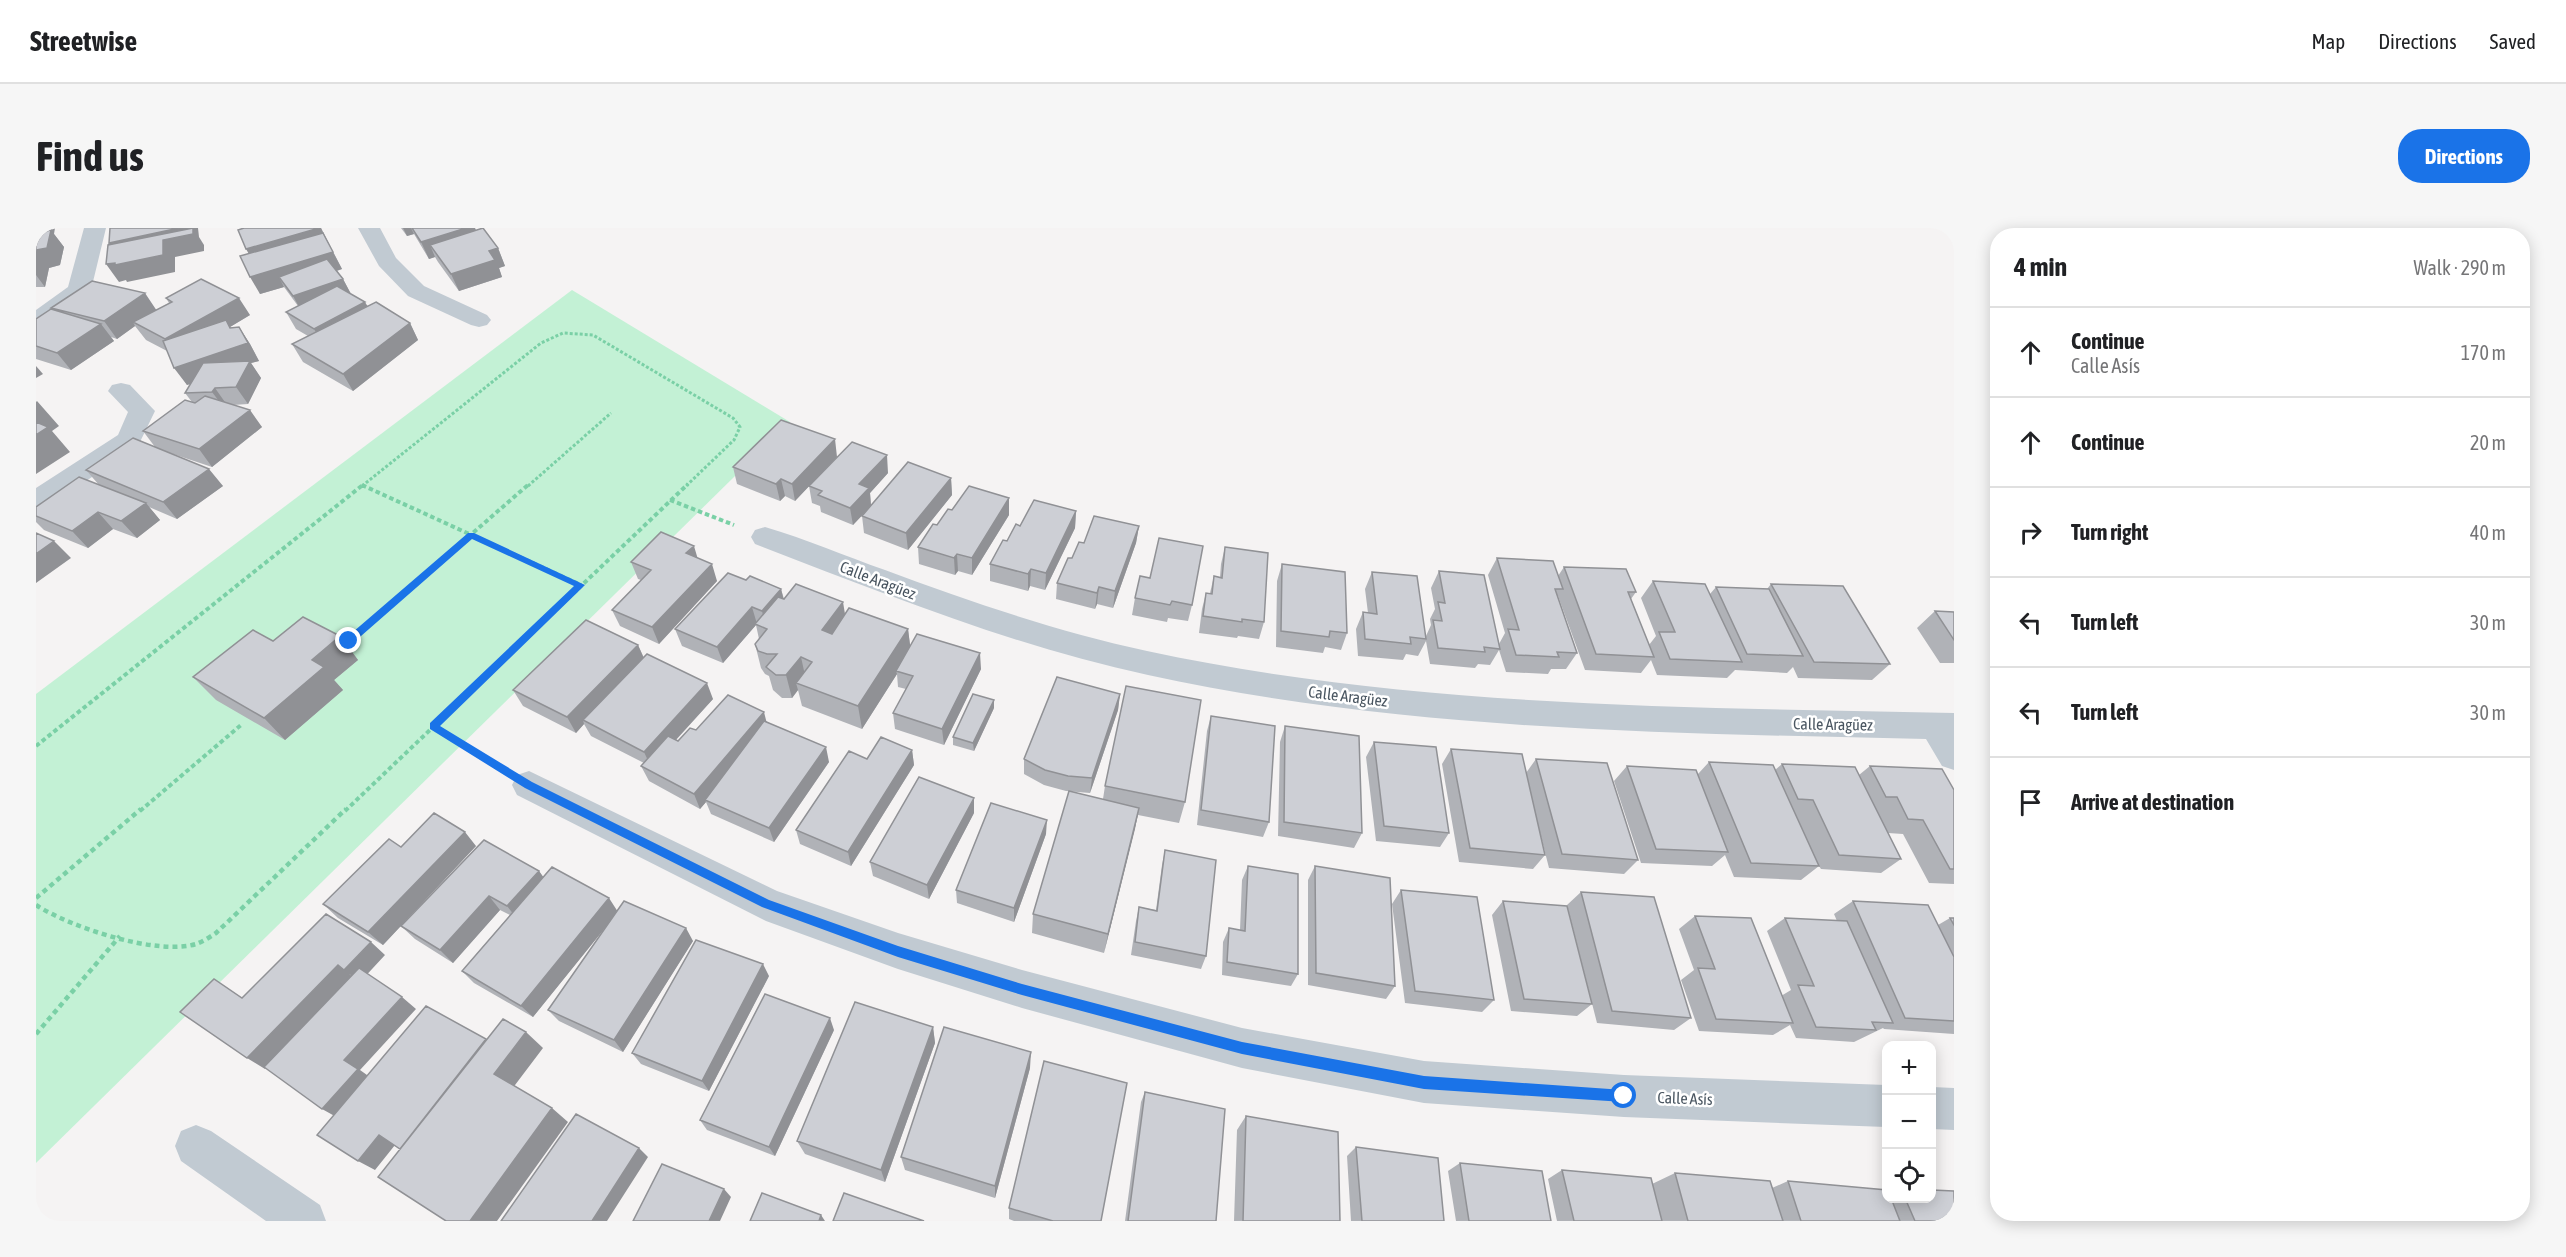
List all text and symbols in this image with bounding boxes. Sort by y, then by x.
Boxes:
text: Streetwise [30,25,137,57]
text: Map [2311,29,2345,53]
text: Directions [2378,29,2457,53]
text: Saved [2490,29,2536,53]
button: Directions [2398,129,2530,183]
text: Find us [36,132,144,180]
text: 4 min [2014,252,2067,282]
text: Walk · 290 m [2414,256,2506,279]
text: Continue [2071,328,2145,354]
icon: ahead [2014,336,2047,369]
text: 170 m [2461,341,2506,364]
text: Calle Asís [2071,354,2140,377]
icon: ahead [2014,426,2047,459]
text: Continue [2071,429,2145,455]
text: 20 m [2470,431,2506,454]
icon: right [2014,516,2047,549]
text: Turn right [2071,519,2148,545]
text: 40 m [2470,521,2506,544]
street label: Calle Aragüez [837,557,919,604]
icon: left [2014,606,2047,639]
text: Turn left [2071,609,2138,635]
text: 30 m [2470,611,2506,634]
route end [335,627,361,653]
street label: Calle Aragüez [1307,682,1389,711]
icon: left [2014,696,2047,729]
text: Turn left [2071,699,2138,725]
text: 30 m [2470,701,2506,724]
street label: Calle Aragüez [1793,714,1873,735]
icon: arrive [2014,786,2047,819]
text: Arrive at destination [2071,789,2234,815]
map controls [1882,1041,1936,1203]
button: + [1882,1041,1936,1095]
route start [1610,1082,1636,1108]
street label: Calle Asís [1657,1088,1713,1108]
button: − [1882,1095,1936,1149]
button: locate [1882,1149,1936,1203]

